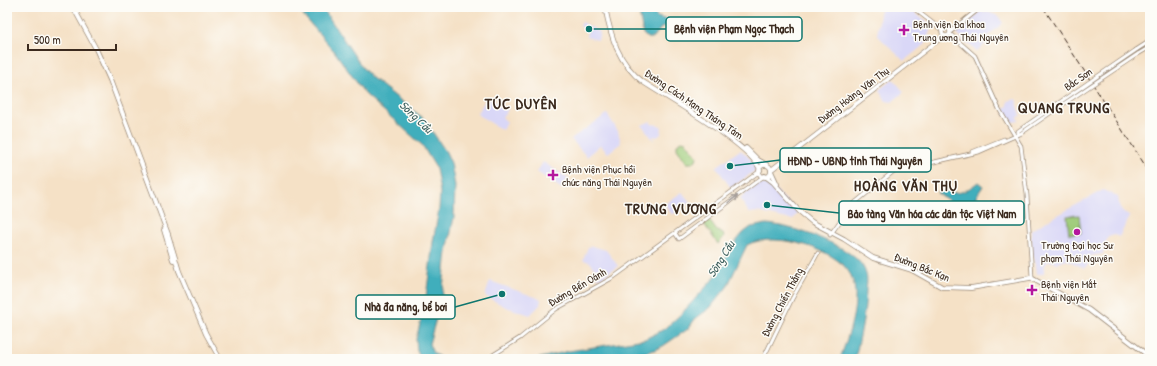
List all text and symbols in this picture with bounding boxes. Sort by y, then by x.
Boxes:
callout: Bệnh viện Phạm Ngọc Thạch [666,17,802,41]
place label: Bệnh viện Đa khoa Trung ương Thái Nguyên [913,17,1009,44]
text: Bệnh viện Phạm Ngọc Thạch [674,20,795,38]
marker: Bệnh viện Đa khoa Trung ương Thái Nguyên [898,24,910,36]
scale bar [28,26,116,52]
text: 500 m [34,31,61,48]
street label: Đường Hoàng Văn Thụ [815,63,892,126]
street label: Bắc Sơn [1061,64,1095,94]
street label: Đường Cách Mạng Tháng Tám [642,66,746,142]
district label: TÚC DUYÊN [484,93,557,114]
water label: Sông Cầu [396,97,437,137]
district label: QUANG TRUNG [1018,97,1110,118]
callout: HĐND - UBND tỉnh Thái Nguyên [780,148,931,172]
text: HĐND - UBND tỉnh Thái Nguyên [788,152,923,170]
place label: Bệnh viện Phục hồi chức năng Thái Nguyên [562,162,652,189]
marker: Bệnh viện Phục hồi chức năng Thái Nguyên [547,169,559,181]
district label: HOÀNG VĂN THỤ [854,175,958,196]
one-way arrow [727,195,738,203]
district label: TRƯNG VƯƠNG [624,198,717,219]
callout: Bảo tàng Văn hóa các dân tộc Việt Nam [839,201,1024,225]
text: Bảo tàng Văn hóa các dân tộc Việt Nam [848,205,1016,223]
marker: Trường Đại học Sư phạm Thái Nguyên [1072,227,1082,237]
water label: Sông Cầu [703,236,739,280]
place label: Trường Đại học Sư phạm Thái Nguyên [1041,238,1114,265]
street label: Đường Bắc Kạn [892,249,952,285]
street label: Đường Bến Oánh [545,265,609,309]
street label: Đường Chiến Thắng [758,265,806,339]
place label: Bệnh viện Mắt Thái Nguyên [1041,277,1097,304]
marker: Bệnh viện Mắt Thái Nguyên [1026,284,1038,296]
callout: Nhà đa năng, bể bơi [356,295,455,319]
text: Nhà đa năng, bể bơi [365,298,448,316]

